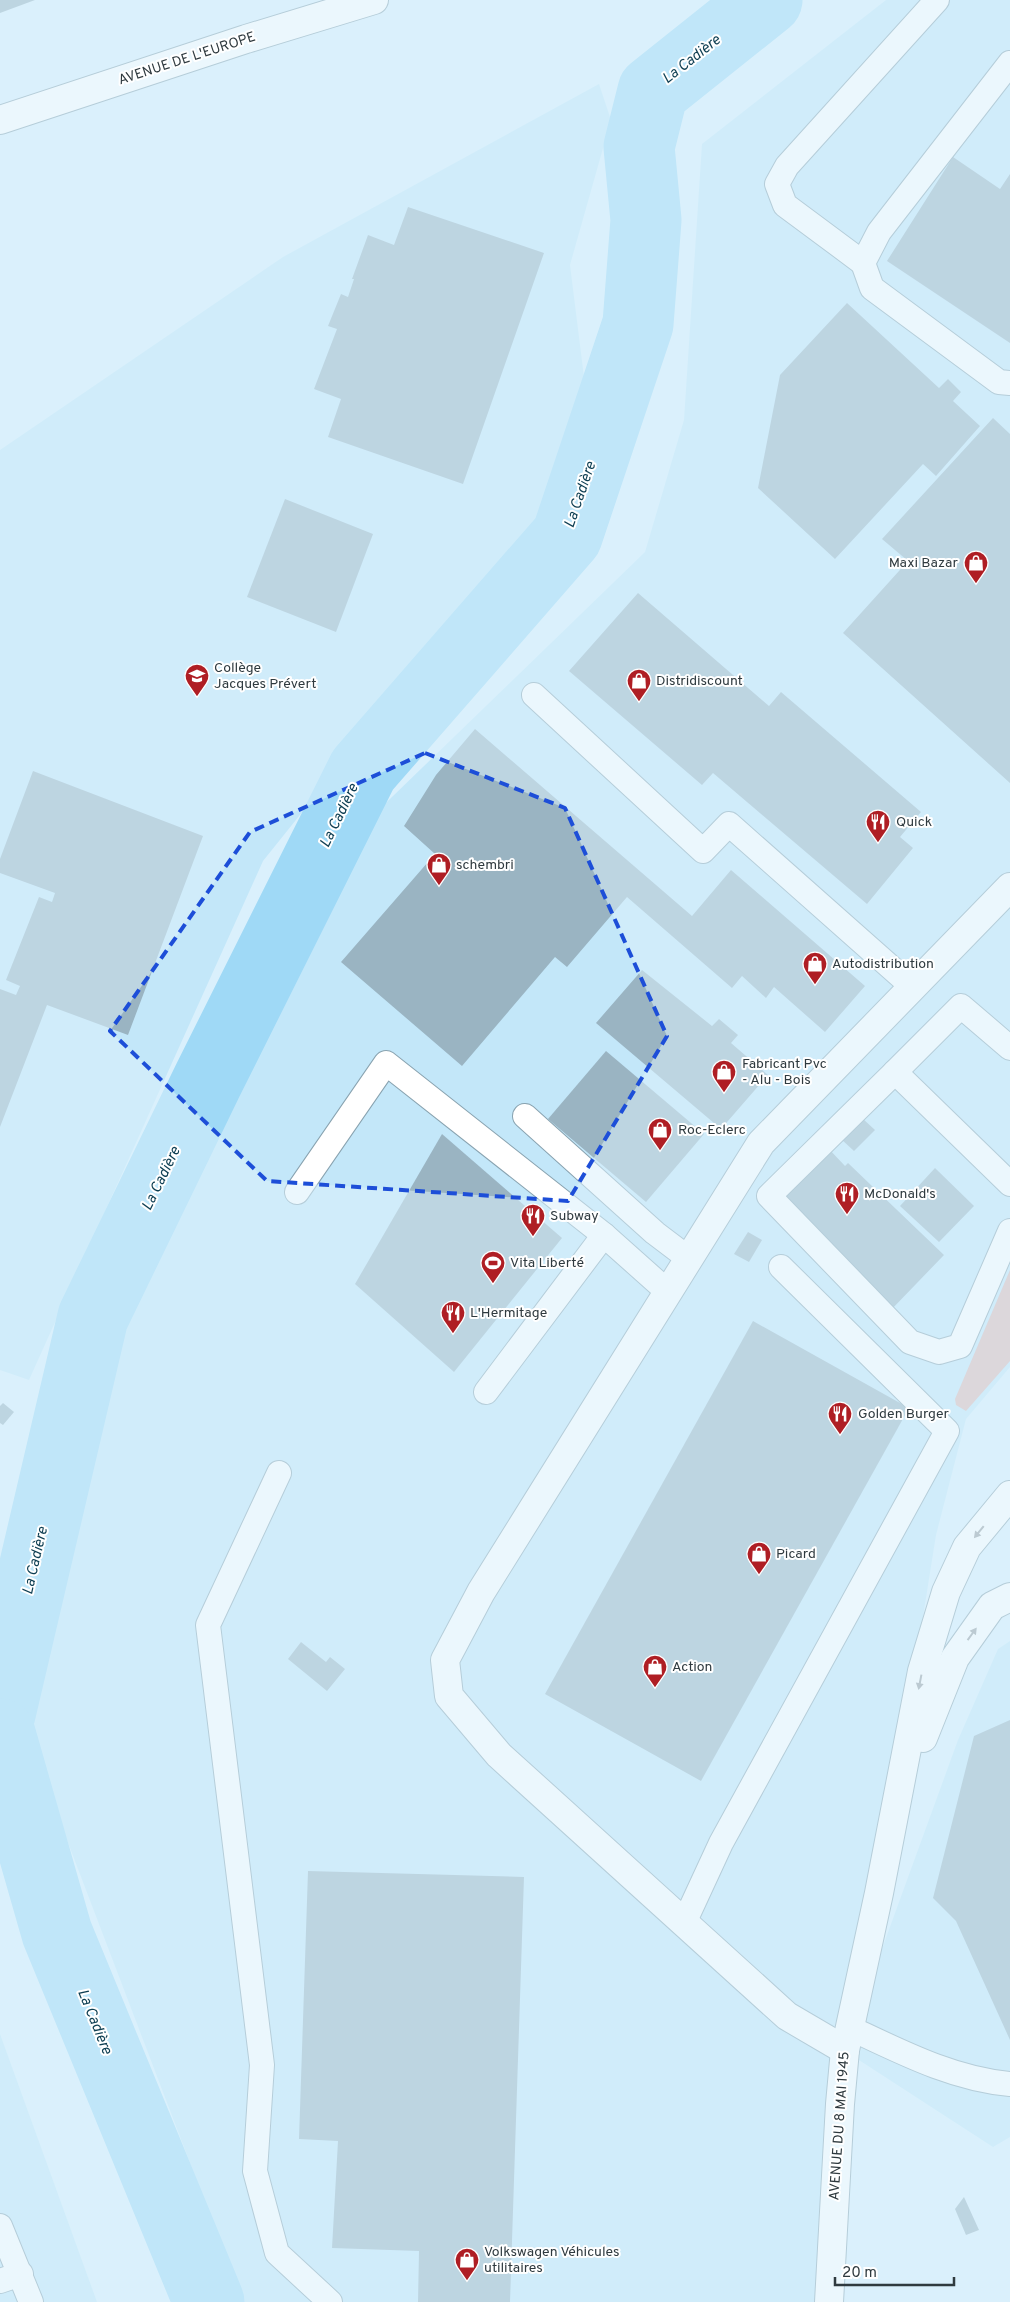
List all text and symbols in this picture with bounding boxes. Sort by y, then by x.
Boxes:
street label: AVENUE DE L'EUROPE [116,29,258,89]
water label: La Cadière [659,31,725,89]
water label: La Cadière [561,459,601,531]
shop icon: Maxi Bazar [963,550,989,584]
place label: Maxi Bazar [889,555,959,572]
place label: Collège Jacques Prévert [214,660,316,693]
school or university icon: Collège Jacques Prévert [184,663,210,697]
shop icon: Distridiscount [626,668,652,702]
place label: Distridiscount [656,673,743,690]
water label: La Cadière [316,781,364,851]
restaurant icon: Quick [865,809,891,843]
place label: Quick [896,814,932,831]
shop icon: schembri [426,852,452,886]
place label: schembri [456,857,514,874]
shop icon: Autodistribution [802,951,828,985]
place label: Autodistribution [832,956,934,973]
place label: Fabricant Pvc - Alu - Bois [742,1056,827,1089]
shop icon: Fabricant Pvc - Alu - Bois [711,1059,737,1093]
shop icon: Roc-Eclerc [647,1117,673,1151]
place label: Roc-Eclerc [678,1122,746,1139]
water label: La Cadière [138,1144,186,1214]
restaurant icon: McDonald's [834,1181,860,1215]
place label: McDonald's [864,1186,936,1203]
restaurant icon: Subway [520,1203,546,1237]
place label: Subway [550,1208,599,1225]
sports icon: Vita Liberté [480,1250,506,1284]
place label: Vita Liberté [510,1255,584,1272]
restaurant icon: L'Hermitage [440,1300,466,1334]
place label: L'Hermitage [470,1305,547,1322]
restaurant icon: Golden Burger [827,1401,853,1435]
place label: Golden Burger [858,1406,950,1423]
water label: La Cadière [19,1525,53,1597]
one-way arrow [974,1526,985,1539]
shop icon: Picard [746,1541,772,1575]
place label: Picard [776,1546,816,1563]
one-way arrow [967,1628,977,1641]
shop icon: Action [642,1654,668,1688]
place label: Action [672,1659,712,1676]
one-way arrow [916,1675,924,1691]
water label: La Cadière [72,1987,116,2058]
street label: AVENUE DU 8 MAI 1945 [826,2051,854,2201]
place label: Volkswagen Véhicules utilitaires [484,2244,620,2277]
shop icon: Volkswagen Véhicules utilitaires [454,2247,480,2281]
scale bar [835,2254,954,2286]
text: 20 m [842,2264,877,2283]

